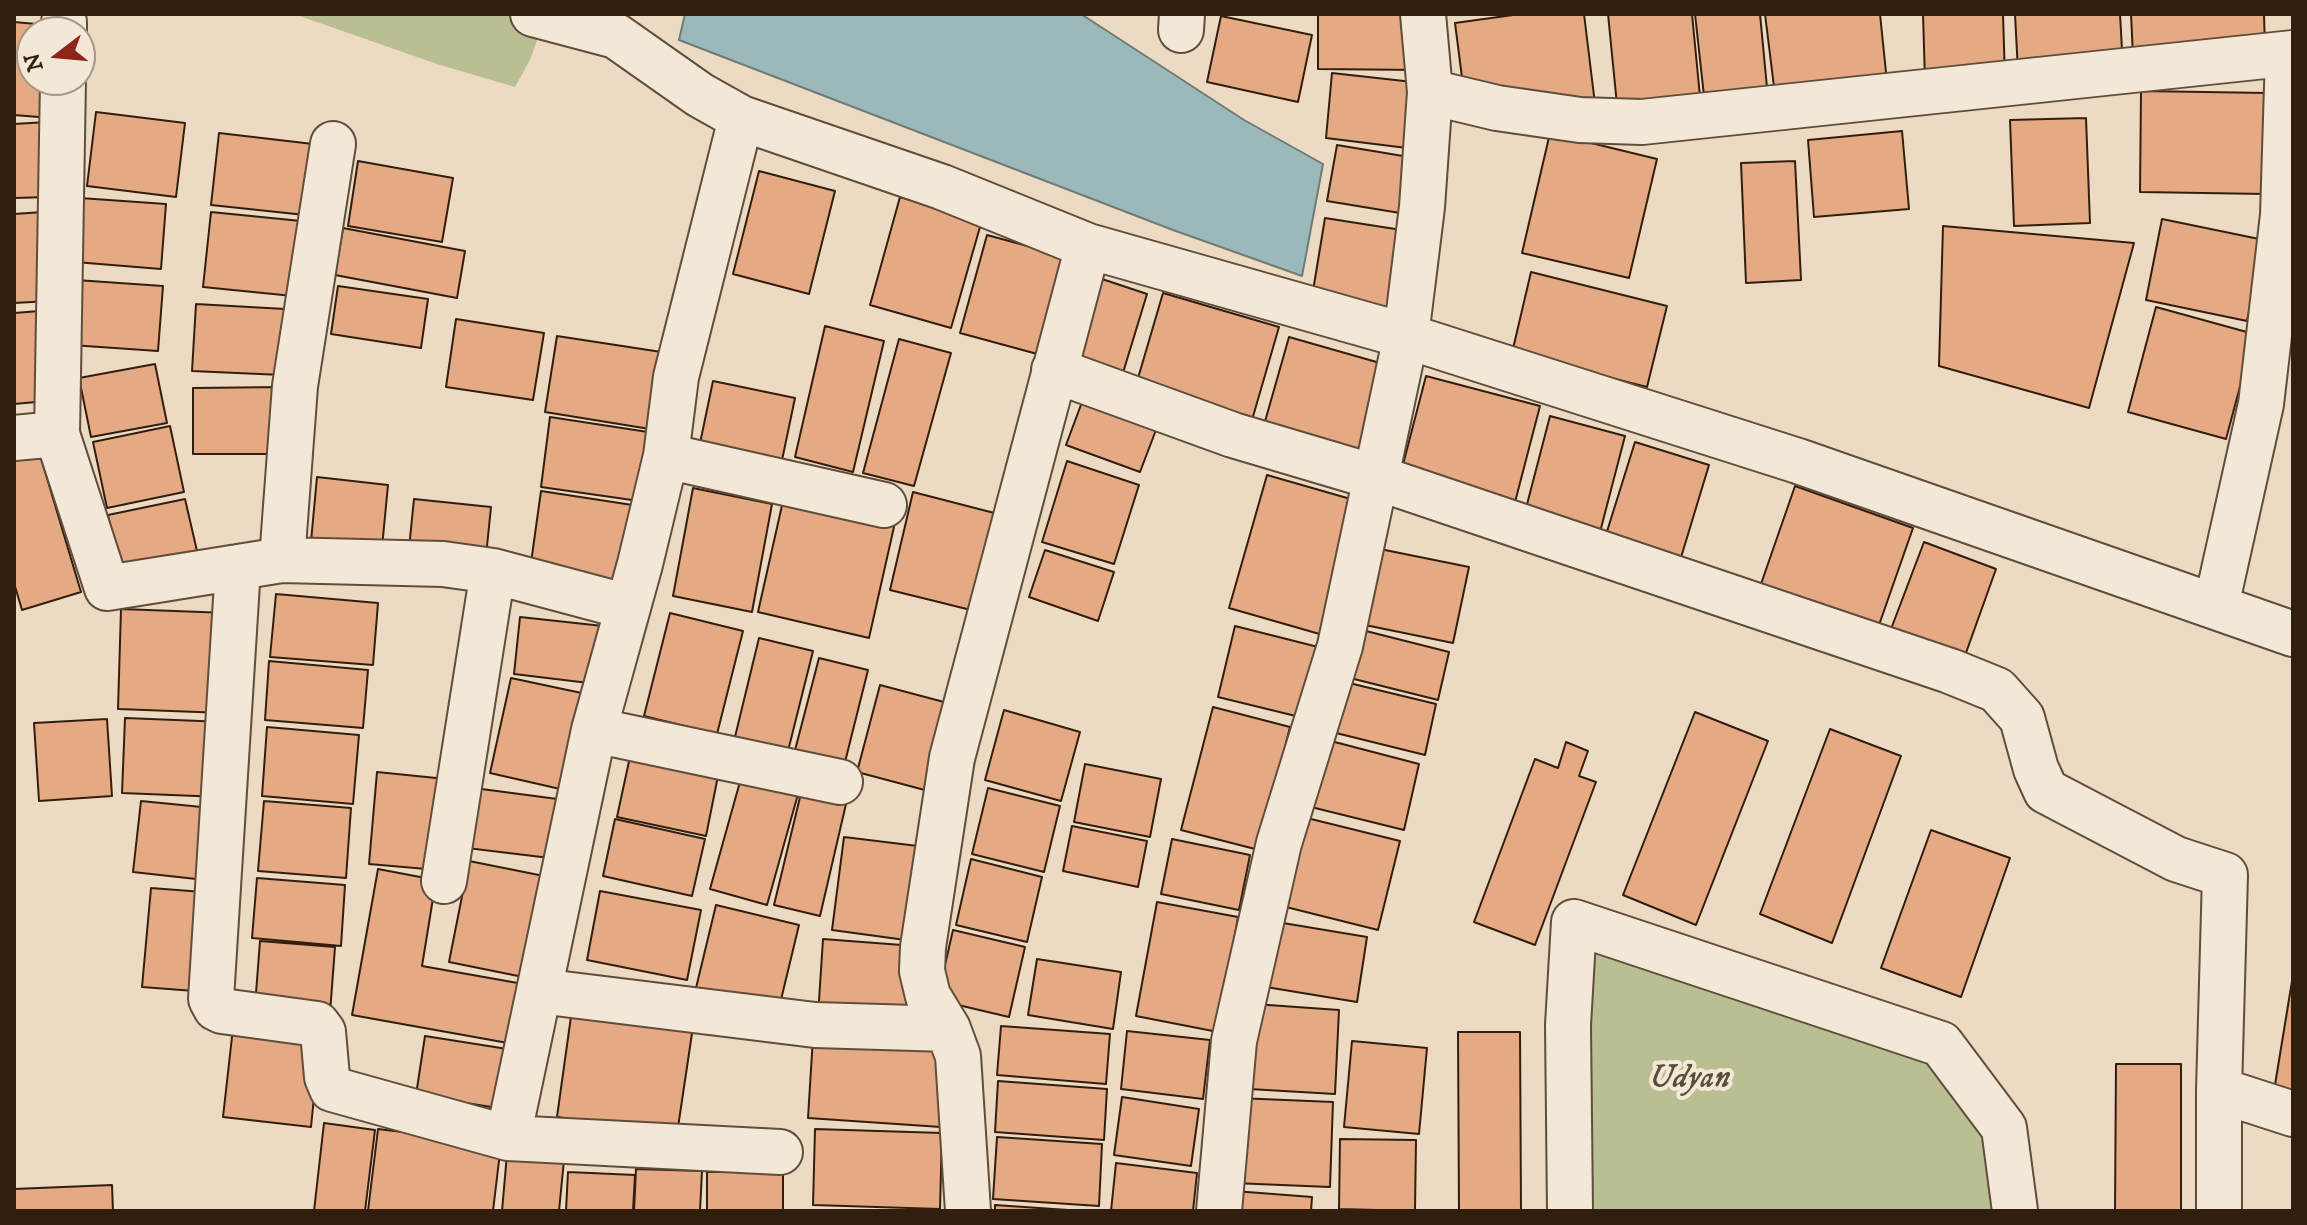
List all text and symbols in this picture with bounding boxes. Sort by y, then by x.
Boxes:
north arrow [16,16,96,96]
text: N [19,50,50,75]
park label: Udyan [1649,1061,1731,1099]

